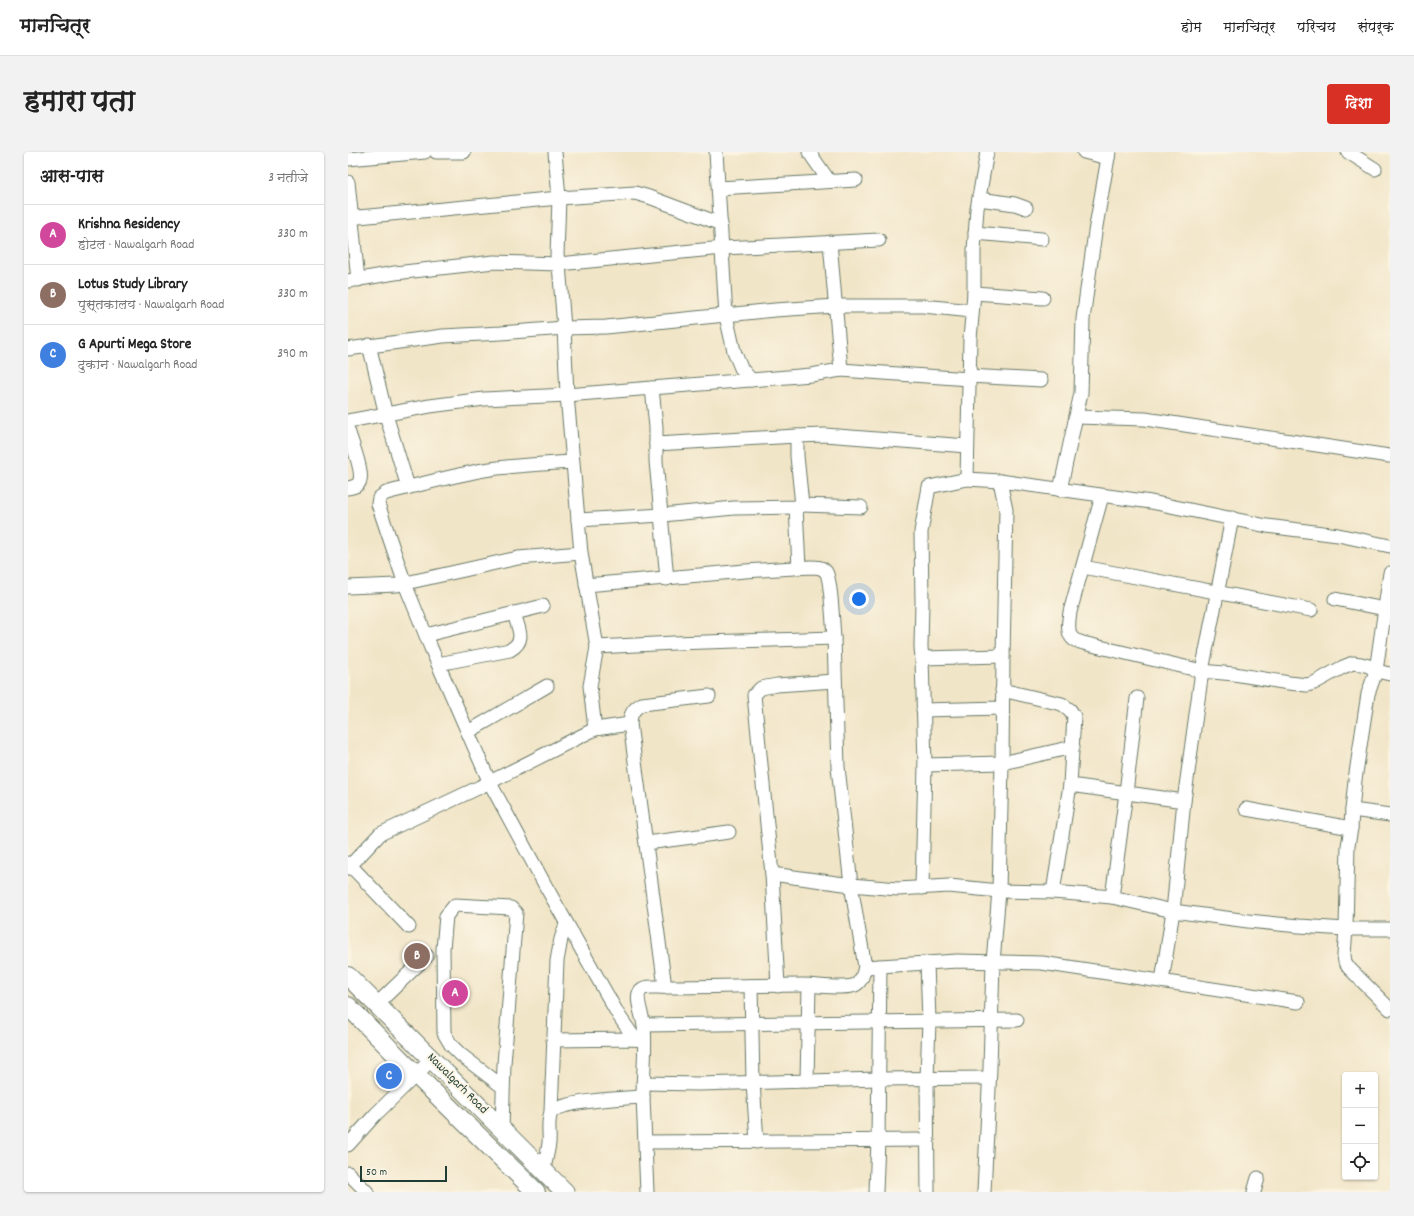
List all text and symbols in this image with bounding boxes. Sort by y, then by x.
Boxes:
text: मानचित्र [20,14,90,41]
text: होम [1181,18,1202,38]
text: मानचित्र [1224,18,1275,38]
text: परिचय [1297,18,1336,38]
text: संपर्क [1358,18,1394,38]
text: हमारा पता [24,84,135,124]
button: दिशा [1327,84,1390,124]
text: आस-पास [40,166,104,190]
text: 3 नतीजे [268,169,308,188]
text: Krishna Residency [78,214,179,236]
text: A [49,225,57,244]
text: 330 m [277,225,308,244]
text: होटल · Nawalgarh Road [78,236,194,255]
text: Lotus Study Library [78,274,187,296]
text: B [50,285,56,304]
text: 330 m [277,285,308,304]
text: पुस्तकालय · Nawalgarh Road [78,296,224,315]
text: G Apurti Mega Store [78,334,191,356]
text: C [50,345,56,364]
text: 390 m [277,345,308,364]
text: दुकान · Nawalgarh Road [78,356,197,375]
your location [849,589,869,609]
pin: B [404,941,430,971]
pin: A [442,978,468,1008]
street label: Nawalgarh Road [422,1049,492,1119]
pin: C [376,1061,402,1091]
map controls [1342,1072,1378,1180]
button: + [1342,1072,1378,1108]
button: − [1342,1108,1378,1144]
button: locate [1342,1144,1378,1180]
scale bar [360,1164,447,1183]
text: 50 m [366,1165,387,1181]

